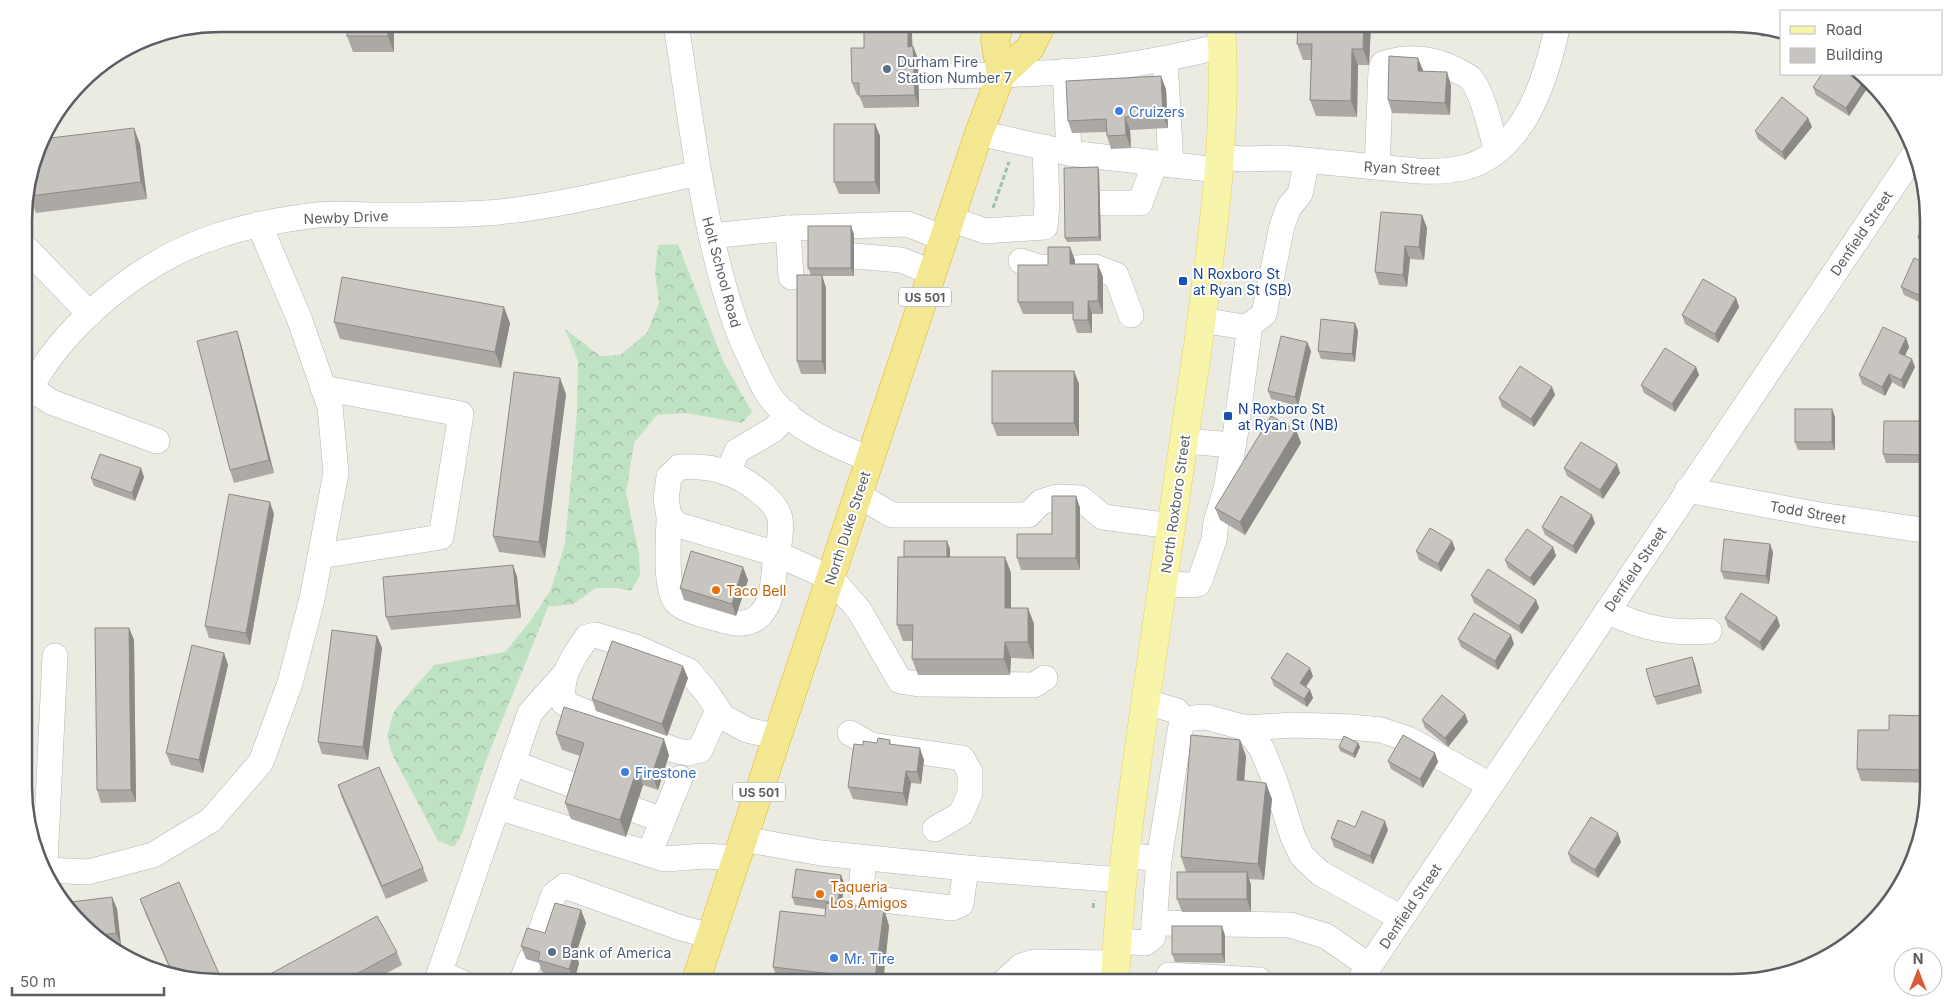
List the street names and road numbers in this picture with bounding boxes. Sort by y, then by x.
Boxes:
street label: Ryan Street [1363,158,1441,179]
street label: Denfield Street [1826,187,1896,279]
street label: Newby Drive [303,207,389,227]
street label: Holt School Road [699,215,745,329]
road number: US 501 [899,288,951,306]
street label: North Roxboro Street [1157,433,1193,574]
street label: North Duke Street [821,469,874,587]
street label: Todd Street [1769,497,1848,527]
street label: Denfield Street [1600,523,1670,615]
road number: US 501 [733,782,785,802]
street label: Denfield Street [1375,860,1445,952]

